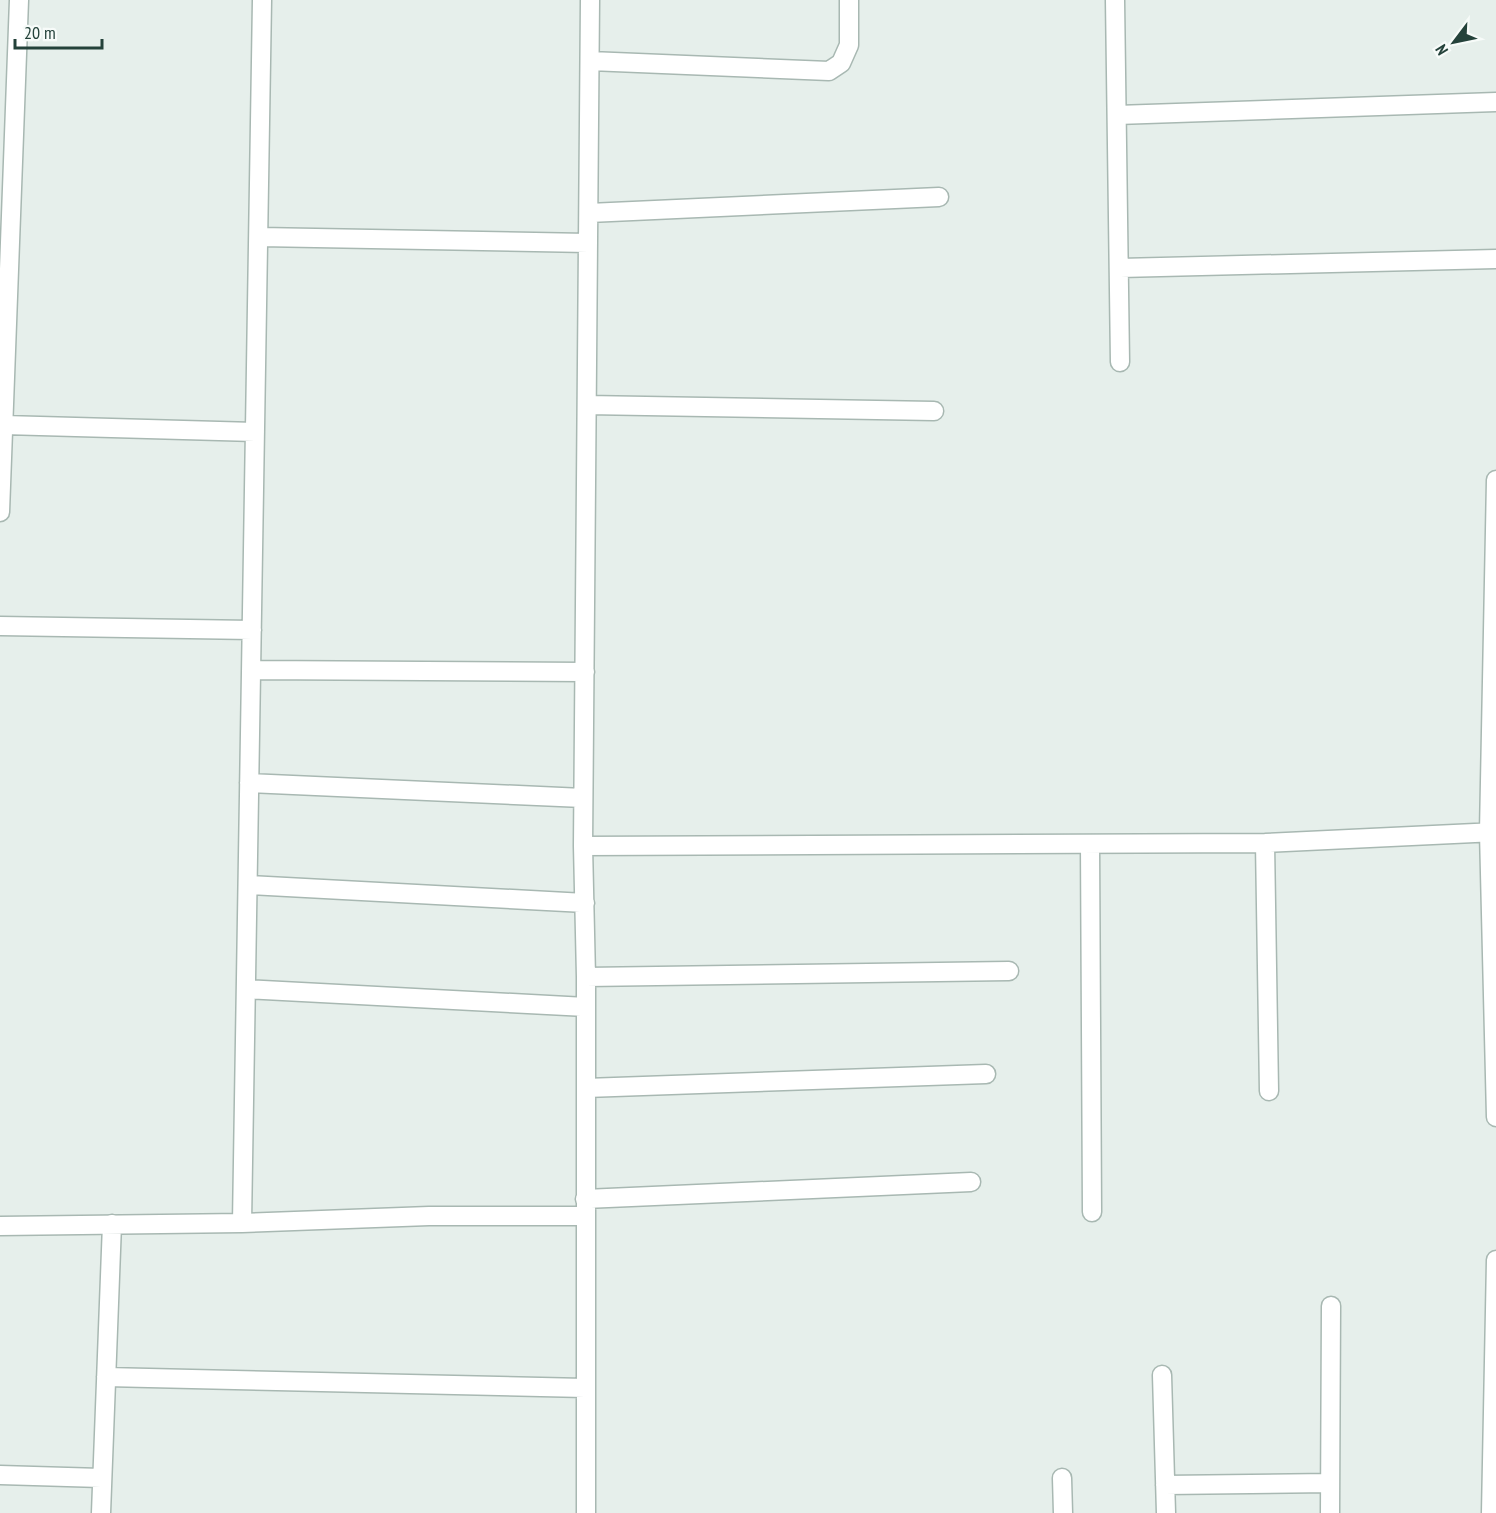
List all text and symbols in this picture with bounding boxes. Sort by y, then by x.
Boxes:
scale bar [15,12,102,50]
north arrow [1424,12,1484,72]
text: 20 m [24,21,56,44]
text: N [1431,41,1452,59]

